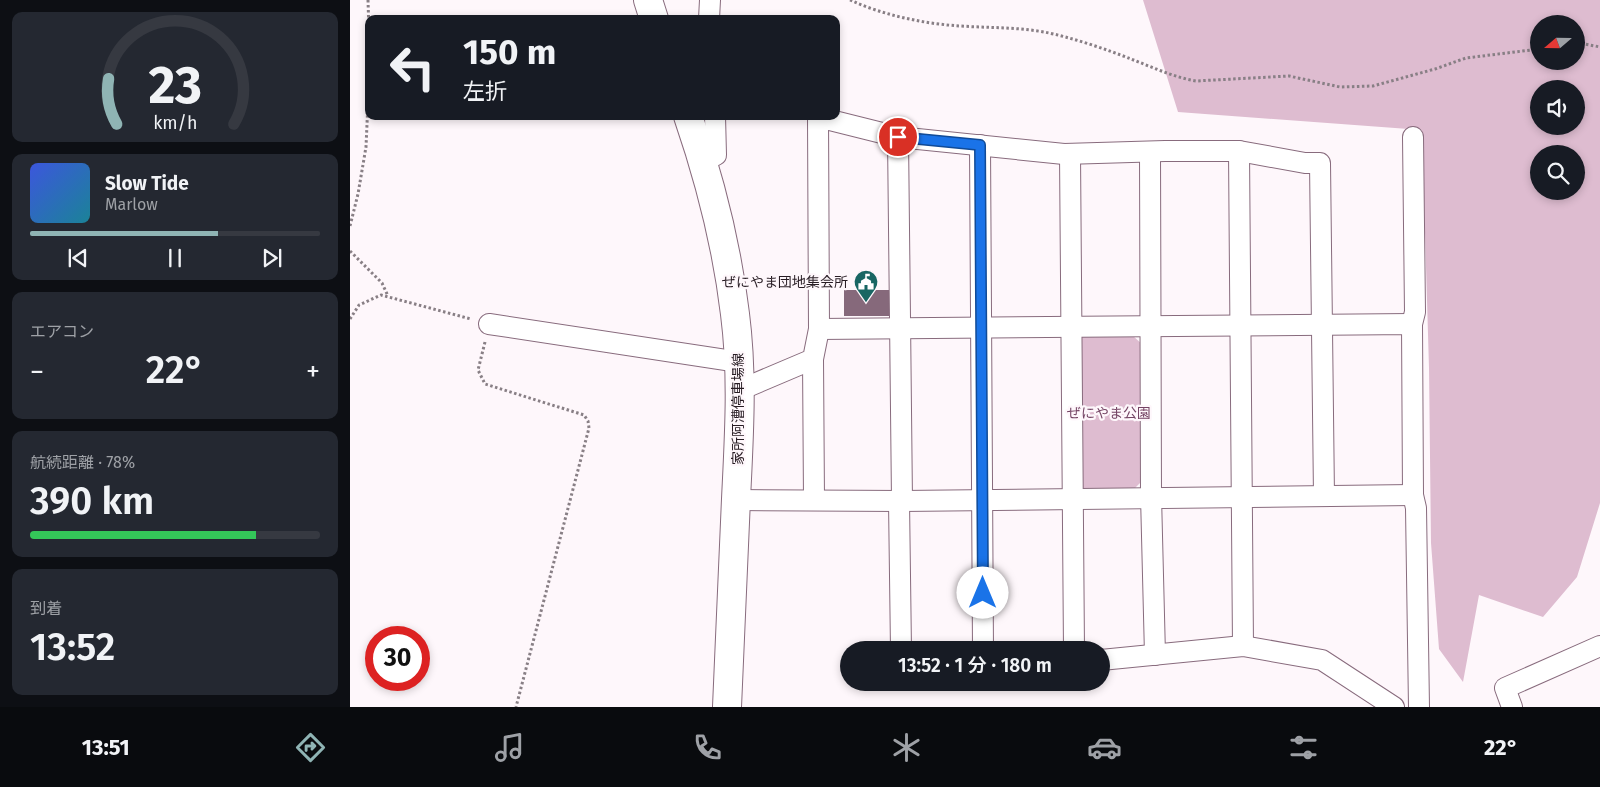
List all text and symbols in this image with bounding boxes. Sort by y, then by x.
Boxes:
north arrow [1530,15,1585,70]
map controls [1530,15,1585,200]
text: 150 m [463,31,556,73]
icon: left [380,35,445,100]
text: 23 [148,54,202,117]
text: 左折 [463,78,507,105]
button: sound [1530,80,1585,135]
text: km/h [153,112,197,134]
pin [877,116,919,158]
icon: arrive [884,123,912,151]
button: search [1530,145,1585,200]
text: Slow Tide [105,172,189,195]
text: Marlow [105,195,158,214]
icon: previous [64,244,92,272]
icon: pause [161,244,189,272]
icon: next [258,244,286,272]
public building icon: ぜにやま団地集会所 [853,269,879,303]
place label: ぜにやま団地集会所 [722,274,848,291]
text: エアコン [30,322,94,341]
text: 22° [146,347,204,393]
street label: 家所阿漕停車場線 [730,353,747,465]
text: − [30,355,44,388]
text: + [306,355,320,388]
park label: ぜにやま公園 [1067,405,1151,422]
text: 航続距離 · 78% [30,453,135,472]
text: 390 km [30,478,154,524]
position arrow [956,566,1008,618]
text: 到着 [30,599,62,618]
text: 13:52 [30,624,115,670]
speed limit sign: 30 [365,626,430,691]
text: 13:52 · 1 分 · 180 m [898,654,1052,677]
icon: directions [293,730,328,765]
icon: music [492,730,527,765]
icon: phone [690,730,725,765]
icon: climate [889,730,924,765]
icon: car [1087,730,1122,765]
icon: filters [1286,730,1321,765]
text: 13:51 [82,734,130,761]
text: 22° [1484,734,1518,761]

